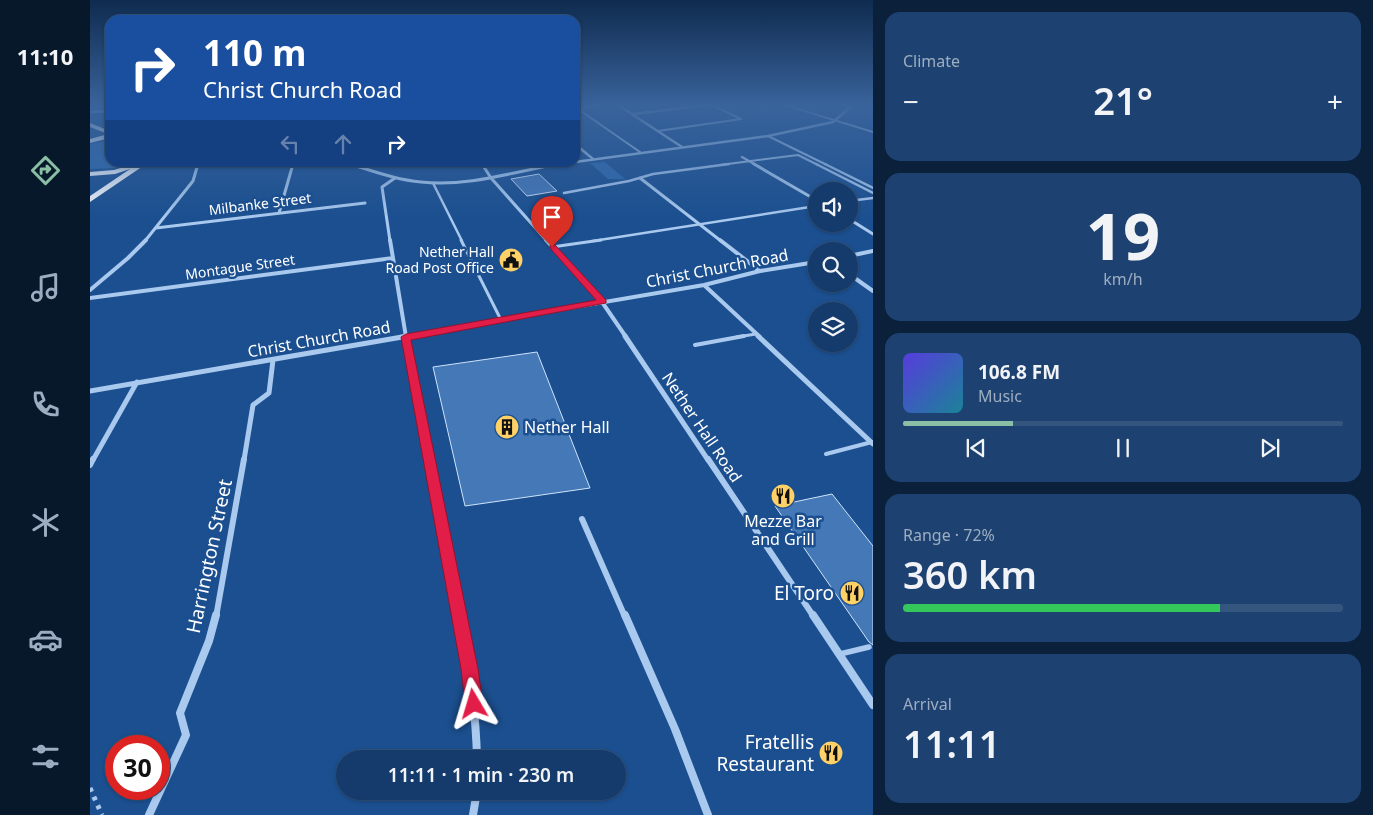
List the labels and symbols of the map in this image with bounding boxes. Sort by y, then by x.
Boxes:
street label: Milbanke Street [208,188,312,219]
pin [531,196,573,247]
place label: Nether Hall Road Post Office [386,242,494,277]
street label: Christ Church Road [644,243,790,293]
public building icon: Nether Hall Road Post Office [498,247,524,273]
street label: Montague Street [184,249,296,284]
street label: Christ Church Road [246,316,392,362]
street label: Nether Hall Road [657,368,747,486]
building icon: Nether Hall [494,414,520,440]
place label: Nether Hall [524,416,610,438]
street label: Harrington Street [180,476,238,635]
restaurant icon: Mezze Bar and Grill [770,483,796,509]
place label: Mezze Bar and Grill [744,510,822,550]
place label: El Toro [774,580,834,606]
restaurant icon: El Toro [839,580,865,606]
position arrow [447,677,499,729]
place label: Fratellis Restaurant [716,729,814,777]
speed limit sign: 30 [105,735,170,800]
restaurant icon: Fratellis Restaurant [818,740,844,766]

